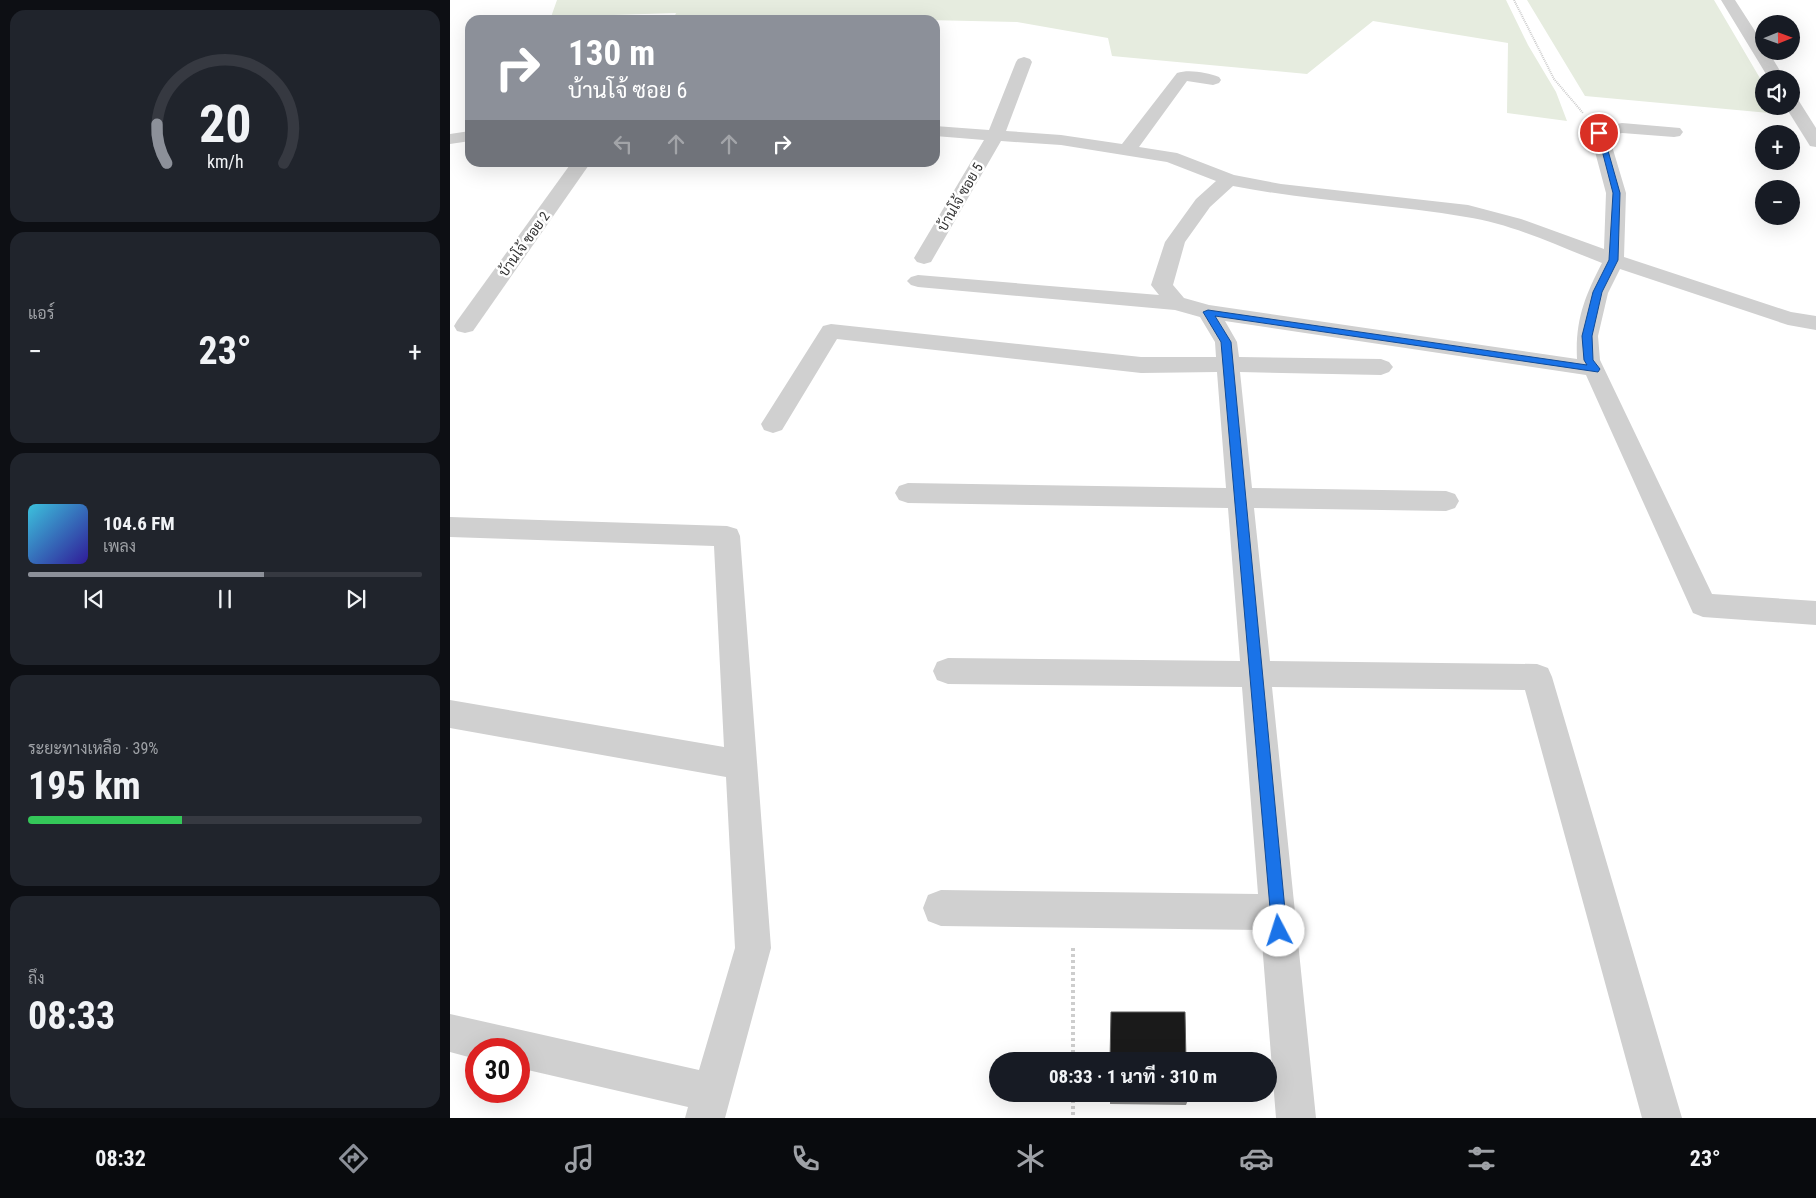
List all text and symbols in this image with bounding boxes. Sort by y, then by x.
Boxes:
north arrow [1755,15,1800,60]
map controls [1755,15,1800,225]
text: 130 m [568,33,655,74]
icon: right [485,35,550,100]
button: sound [1755,70,1800,115]
text: บ้านโจ้ ซอย 6 [568,78,687,103]
text: 20 [199,94,251,155]
pin [1578,112,1620,154]
icon: arrive [1585,119,1613,147]
button: + [1755,125,1800,170]
icon: left [609,130,637,158]
icon: ahead [662,130,690,158]
icon: ahead [715,130,743,158]
icon: right [768,130,796,158]
text: km/h [207,151,243,172]
street label: บ้านโจ้ ซอย 5 [933,160,986,234]
button: − [1755,180,1800,225]
street label: บ้านโจ้ ซอย 2 [494,208,553,279]
text: แอร์ [28,304,54,323]
text: 23° [198,329,252,373]
text: − [28,335,42,368]
text: + [408,335,422,368]
text: 104.6 FM [103,512,175,535]
text: เพลง [103,537,136,556]
icon: previous [80,585,108,613]
icon: pause [211,585,239,613]
icon: next [342,585,370,613]
text: ระยะทางเหลือ · 39% [28,739,159,758]
text: 195 km [28,764,141,808]
position arrow [1252,904,1304,956]
text: ถึง [28,969,45,988]
text: 08:33 [28,994,115,1038]
speed limit sign: 30 [465,1038,530,1103]
text: 08:33 · 1 นาที · 310 m [1049,1065,1217,1088]
icon: directions [336,1141,371,1176]
icon: music [562,1141,597,1176]
icon: phone [788,1141,823,1176]
icon: climate [1013,1141,1048,1176]
icon: car [1239,1141,1274,1176]
icon: filters [1464,1141,1499,1176]
text: 08:32 [95,1146,146,1171]
text: 23° [1690,1146,1721,1171]

